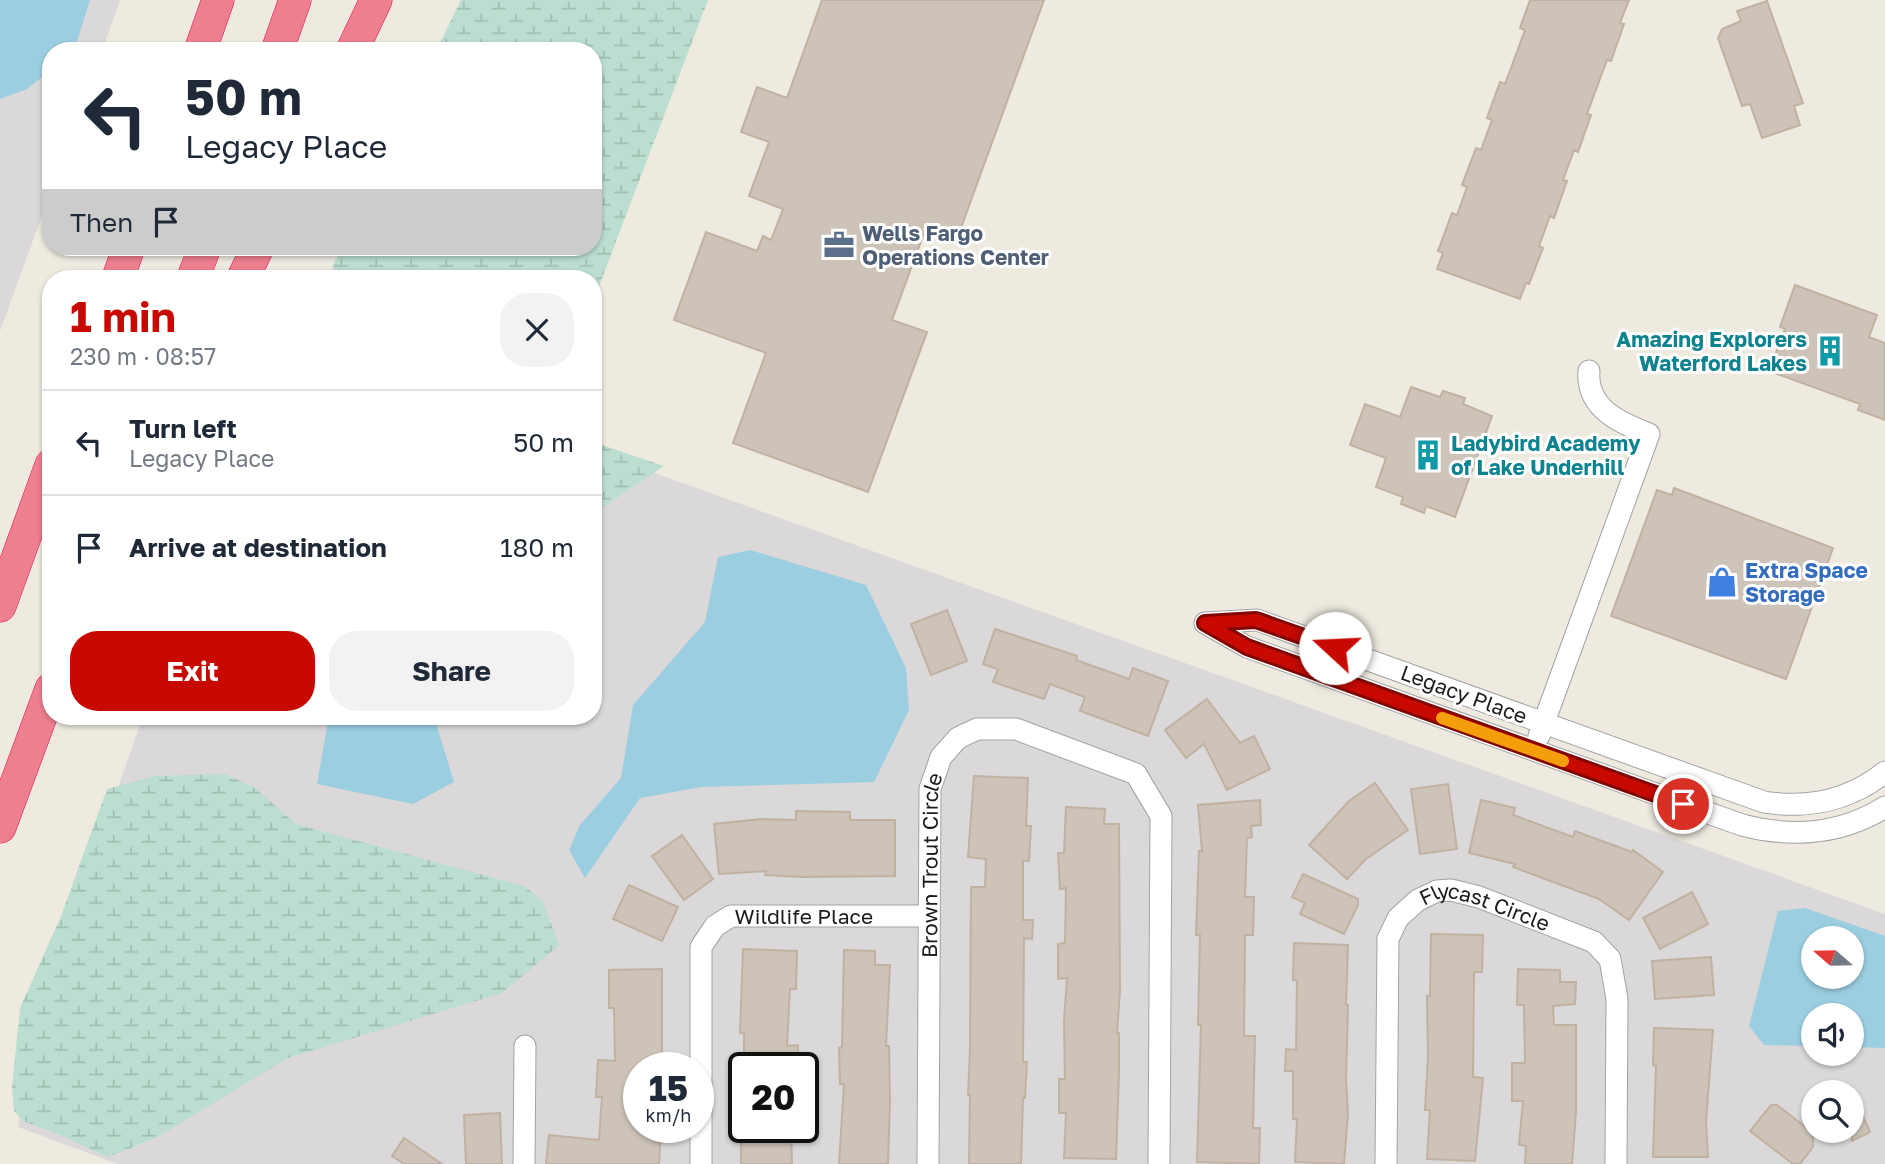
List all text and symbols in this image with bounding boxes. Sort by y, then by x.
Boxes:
text: 50 m [185,67,302,126]
icon: left [70,70,161,161]
text: Legacy Place [185,127,387,165]
icon: arrive [147,203,185,241]
text: Then [70,207,133,238]
place label: Wells Fargo Operations Center [862,220,1049,270]
office icon: Wells Fargo Operations Center [822,228,856,262]
text: 1 min [70,291,176,341]
button: close [500,293,574,367]
place label: Amazing Explorers Waterford Lakes [1616,326,1807,376]
building icon: Amazing Explorers Waterford Lakes [1813,334,1847,368]
text: 230 m · 08:57 [70,342,216,370]
text: Turn left [129,413,237,444]
icon: left [70,424,108,462]
text: 50 m [513,427,574,458]
place label: Ladybird Academy of Lake Underhill [1451,430,1641,480]
building icon: Ladybird Academy of Lake Underhill [1411,438,1445,472]
text: Legacy Place [129,444,274,472]
icon: arrive [70,529,108,567]
text: Arrive at destination [129,532,387,563]
text: 180 m [500,532,574,563]
place label: Extra Space Storage [1745,557,1868,607]
shop icon: Extra Space Storage [1705,565,1739,599]
position arrow [1298,611,1372,685]
button: Exit [70,631,315,711]
button: Share [329,631,574,711]
street label: Legacy Place [1397,659,1531,729]
street label: Brown Trout Circle [916,769,948,958]
pin [1653,774,1713,834]
icon: arrive [1664,785,1702,823]
street label: Flycast Circle [1415,877,1554,936]
street label: Wildlife Place [735,903,873,929]
north arrow [1801,926,1864,989]
map controls [1801,926,1864,1143]
button: sound [1801,1003,1864,1066]
speed limit sign: 20 [728,1052,819,1143]
text: 15 [649,1067,688,1109]
button: search [1801,1080,1864,1143]
text: km/h [646,1104,691,1126]

